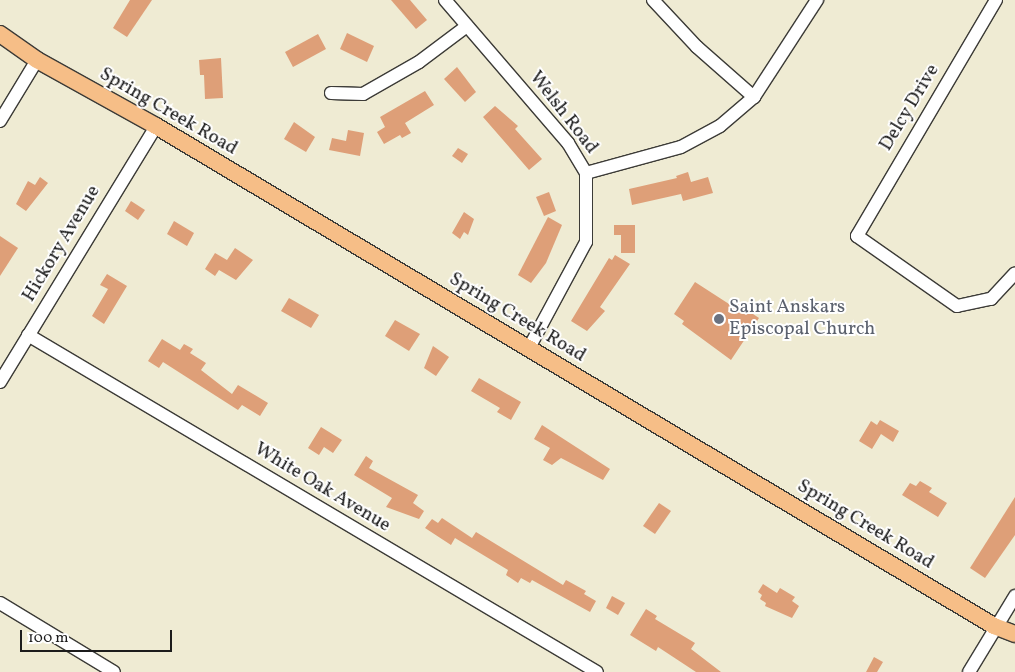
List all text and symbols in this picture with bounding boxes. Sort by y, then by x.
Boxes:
street label: Delcy Drive [875,60,945,156]
street label: Spring Creek Road [95,63,241,161]
street label: Welsh Road [524,67,602,159]
street label: Hickory Avenue [18,181,106,307]
street label: Spring Creek Road [445,268,589,368]
place label: Saint Anskars Episcopal Church [729,297,875,341]
marker: Saint Anskars Episcopal Church [713,313,725,325]
street label: White Oak Avenue [250,438,394,538]
street label: Spring Creek Road [793,475,937,575]
scale bar [22,620,175,652]
text: 100 m [28,628,68,649]

